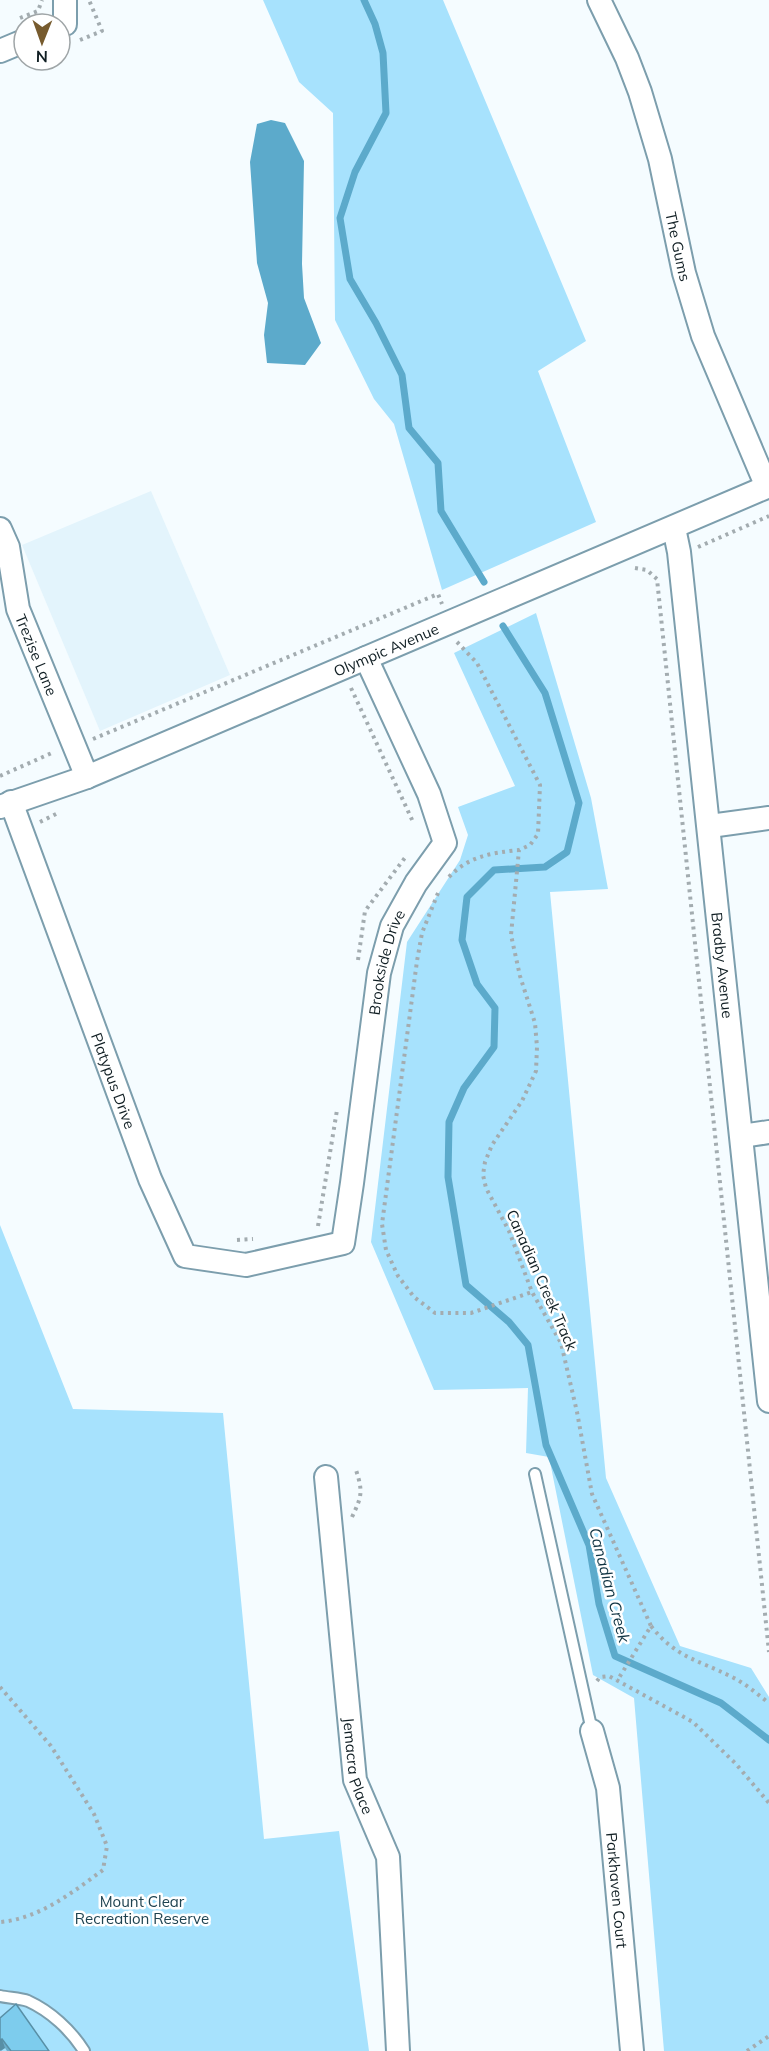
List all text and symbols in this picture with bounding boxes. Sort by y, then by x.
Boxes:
north arrow [12,12,72,72]
text: N [36,47,48,67]
street label: The Gums [662,210,695,283]
street label: Trezise Lane [12,611,62,698]
street label: Olympic Avenue [330,619,441,680]
street label: Brookside Drive [364,906,409,1016]
street label: Bradby Avenue [708,911,738,1019]
street label: Platypus Drive [87,1030,140,1131]
street label: Canadian Creek Track [502,1207,582,1354]
water label: Canadian Creek [585,1525,635,1645]
street label: Jemacra Place [340,1717,378,1817]
street label: Parkhaven Court [603,1832,632,1949]
park label: Mount Clear Recreation Reserve [75,1892,209,1928]

